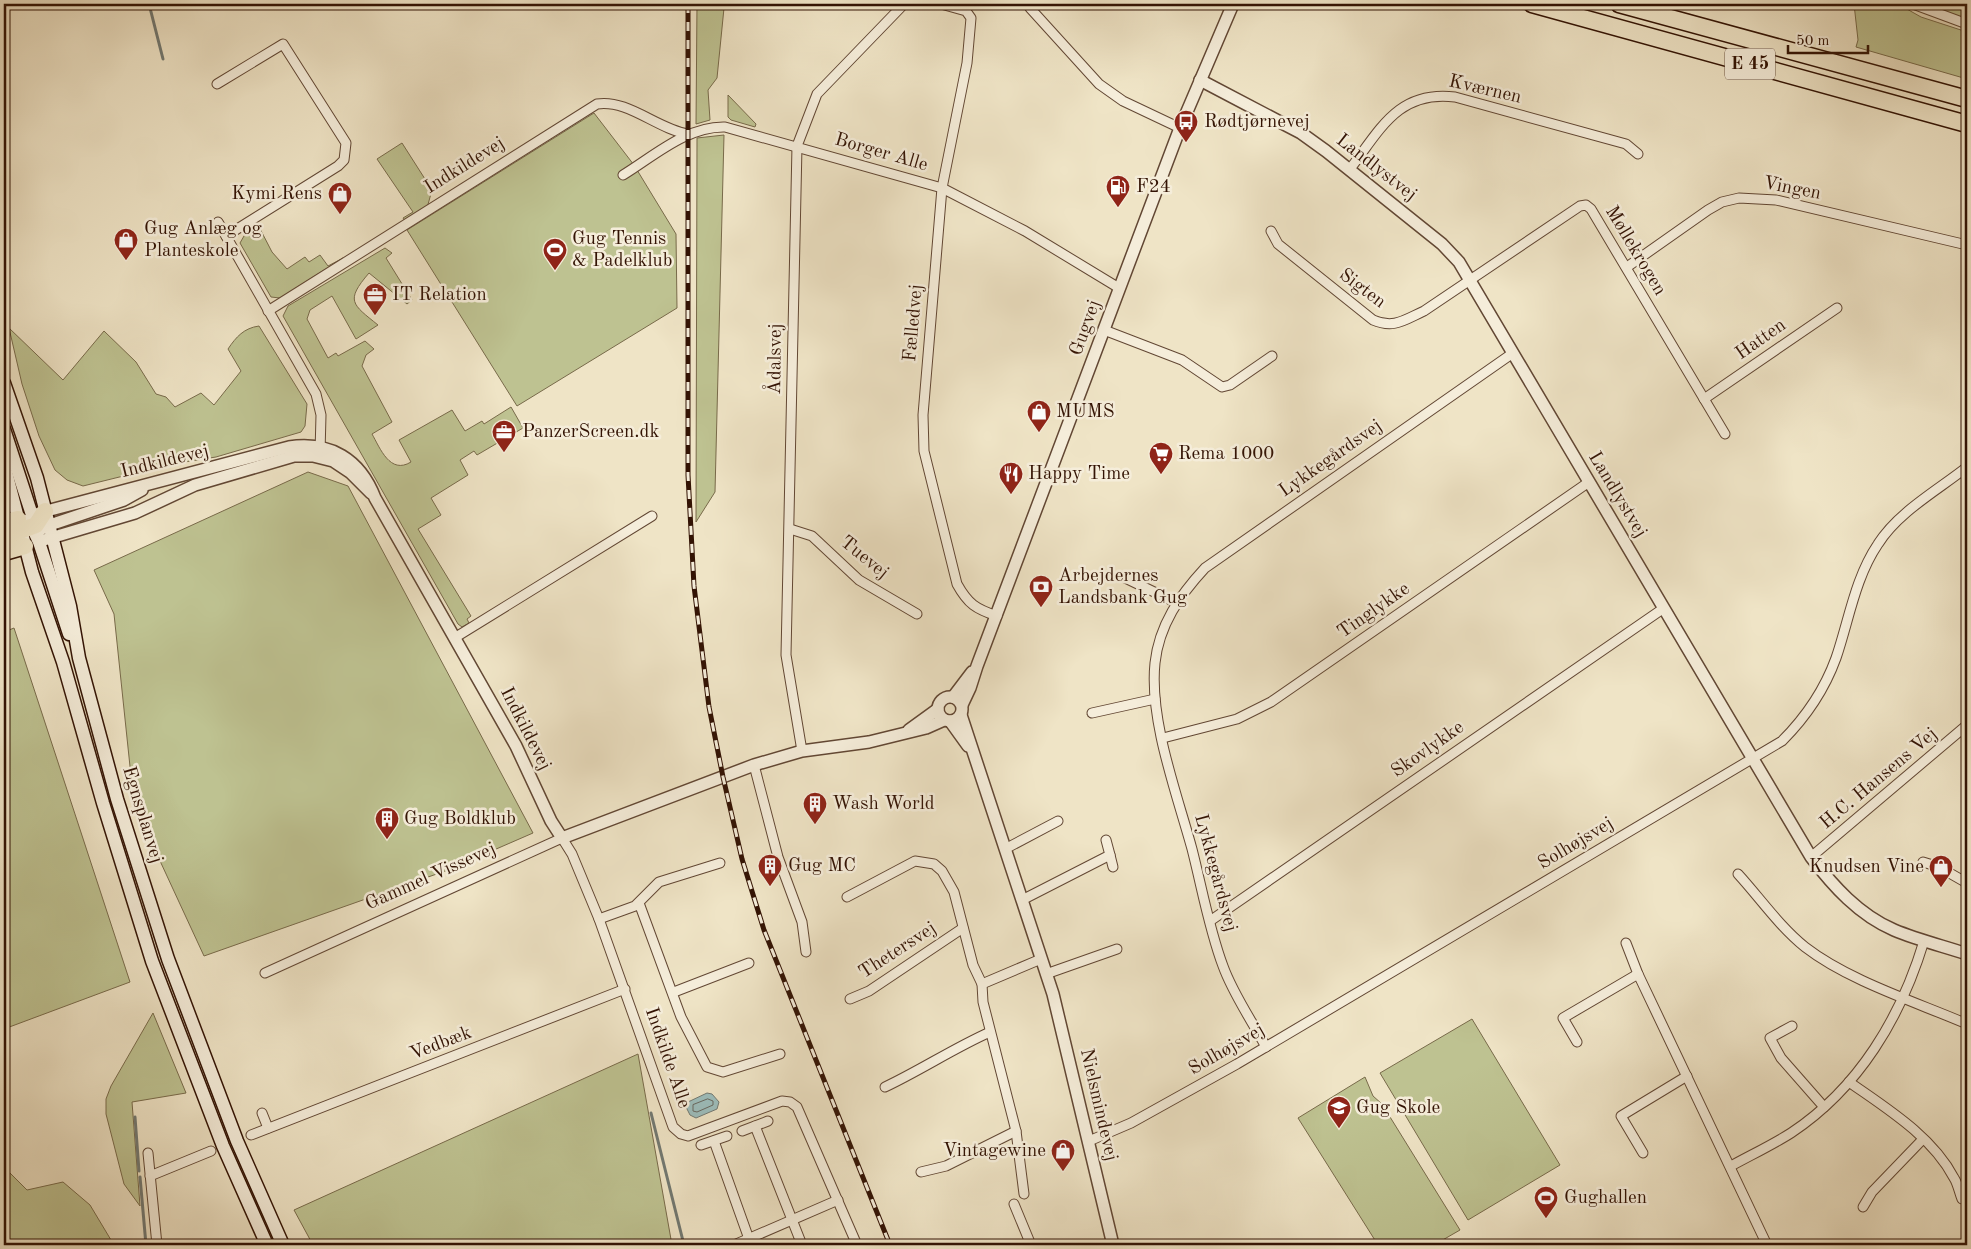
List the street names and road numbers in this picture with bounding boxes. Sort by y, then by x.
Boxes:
road number: E 45 [1725,49,1775,80]
street label: Kværnen [1447,72,1523,108]
street label: Borger Alle [832,131,930,175]
street label: Landlystvej [1332,131,1420,205]
street label: Indkildevej [422,134,508,198]
street label: Vingen [1761,174,1823,204]
street label: Møllekrogen [1601,203,1669,299]
street label: Sigten [1335,266,1389,312]
street label: Fælledvej [901,283,927,363]
street label: Gugvej [1067,297,1105,359]
street label: Hatten [1732,316,1790,364]
street label: Ådalsvej [761,323,786,395]
street label: Lykkegårdsvej [1276,417,1386,501]
street label: Indkildevej [119,442,211,482]
street label: Landlystvej [1584,449,1650,541]
street label: Tuevej [836,533,892,583]
street label: Tinglykke [1335,579,1413,643]
street label: Indkildevej [496,684,554,774]
street label: Skovlykke [1388,718,1468,782]
street label: H.C. Hansens Vej [1817,725,1941,833]
street label: Egnsplanvej [118,764,166,866]
street label: Lykkegårdsvej [1190,812,1240,934]
street label: Solhøjsvej [1535,814,1617,874]
street label: Gammel Vissevej [363,840,499,914]
street label: Thetersvej [856,919,940,983]
street label: Indkilde Alle [641,1005,693,1111]
street label: Solhøjsvej [1186,1021,1268,1079]
street label: Vedbæk [408,1024,475,1064]
street label: Nielsmindevej [1076,1047,1120,1163]

